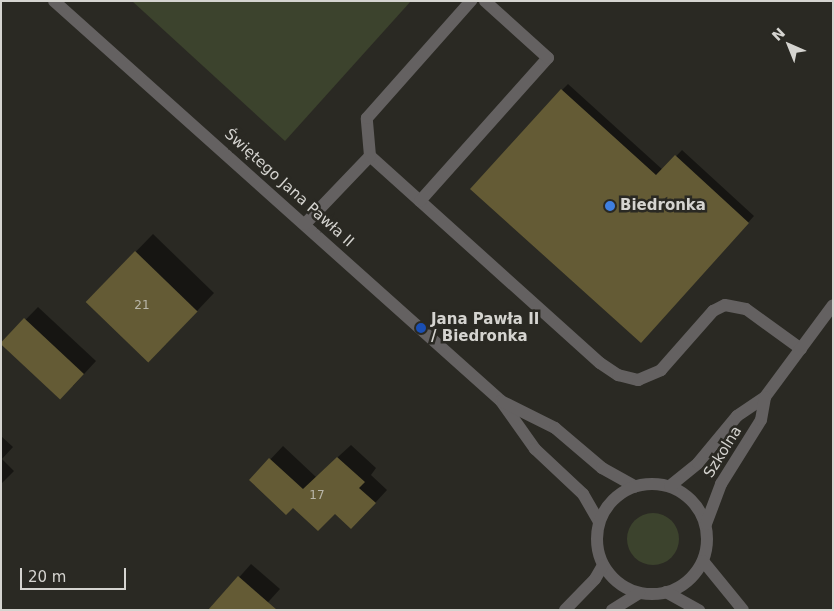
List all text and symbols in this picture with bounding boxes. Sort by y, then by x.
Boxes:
north arrow [764,20,814,70]
text: N [769,24,788,44]
street label: Świętego Jana Pawła II [221,125,357,251]
place label: Biedronka [620,197,706,215]
marker: Biedronka [604,200,616,212]
house number: 21 [134,299,150,313]
place label: Jana Pawła II / Biedronka [431,310,539,345]
marker: Jana Pawła II / Biedronka [415,322,427,334]
street label: Szkolna [700,423,746,481]
house number: 17 [309,489,325,503]
scale bar [22,558,129,590]
text: 20 m [28,568,66,586]

